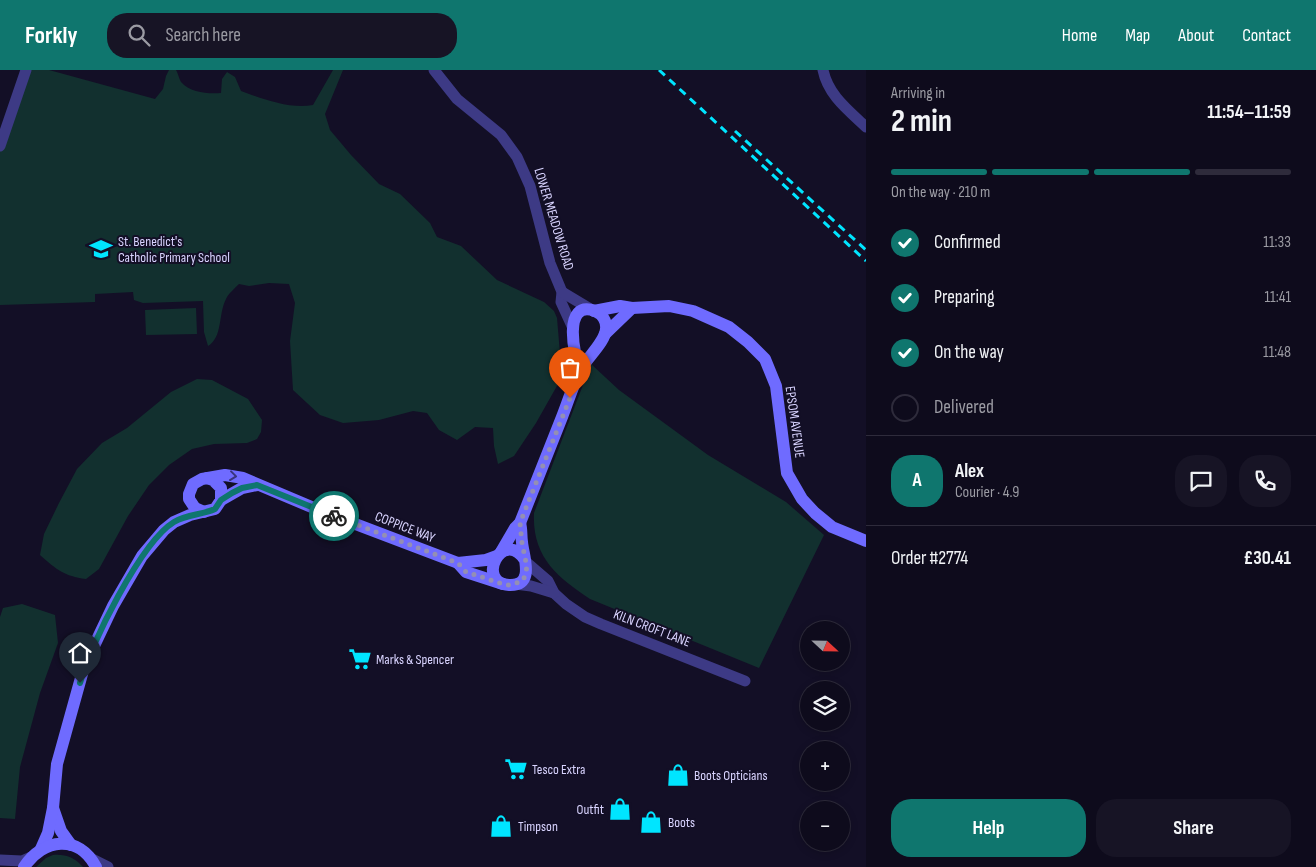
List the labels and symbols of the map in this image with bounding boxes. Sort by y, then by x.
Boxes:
street label: LOWER MEADOW ROAD [530,166,578,272]
place label: St. Benedict's Catholic Primary School [118,233,230,266]
school or university icon: St. Benedict's Catholic Primary School [88,236,114,262]
pin [549,347,591,398]
street label: EPSOM AVENUE [782,385,809,459]
one-way arrow [229,470,237,481]
courier [309,491,359,541]
street label: COPPICE WAY [373,508,438,546]
street label: KILN CROFT LANE [611,605,693,651]
north arrow [800,621,850,671]
pin [59,632,101,683]
supermarket icon: Marks & Spencer [347,646,373,672]
place label: Marks & Spencer [376,651,454,668]
supermarket icon: Tesco Extra [503,756,529,782]
place label: Tesco Extra [532,761,585,778]
shop icon: Boots Opticians [665,762,691,788]
place label: Boots Opticians [694,767,767,784]
shop icon: Outfit [607,796,633,822]
place label: Outfit [577,801,604,818]
shop icon: Boots [638,809,664,835]
shop icon: Timpson [488,813,514,839]
place label: Boots [668,814,695,831]
place label: Timpson [518,818,558,835]

